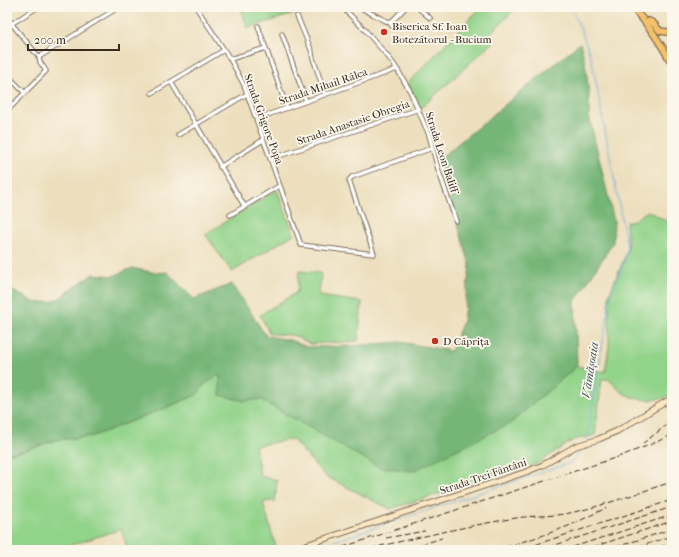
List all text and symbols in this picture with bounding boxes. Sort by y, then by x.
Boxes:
place label: Biserica Sf. Ioan Botezătorul - Bucium [392,20,493,46]
scale bar [28,26,119,52]
marker: Biserica Sf. Ioan Botezătorul - Bucium [379,27,389,37]
text: 200 m [34,33,66,47]
street label: Strada Mihail Râlea [277,65,370,108]
street label: Strada Grigore Popa [241,72,286,167]
street label: Strada Anastasie Obregia [295,97,412,148]
street label: Strada Leon Baliff [422,110,461,197]
place label: D Căprița [443,335,490,348]
marker: D Căprița [430,336,440,346]
water label: Vămășoaia [579,341,601,399]
street label: Strada Trei Fântâni [438,455,529,497]

